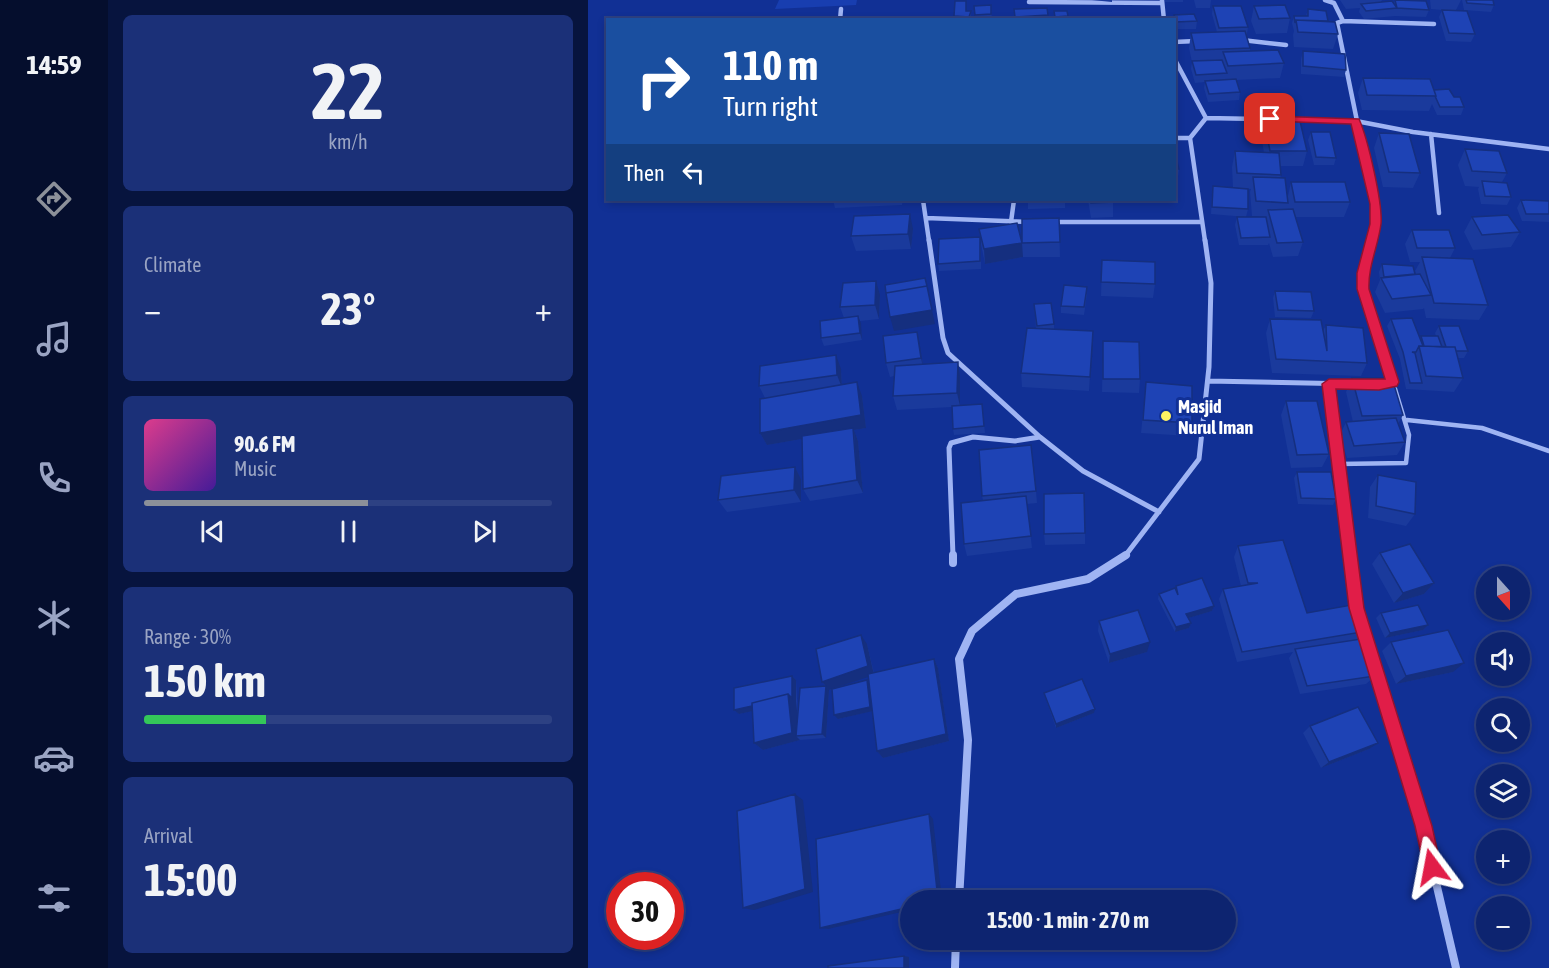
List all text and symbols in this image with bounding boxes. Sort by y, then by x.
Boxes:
text: 110 m [723,41,818,89]
icon: right [624,42,702,120]
text: 22 [311,46,385,136]
text: 14:59 [26,49,82,80]
text: Turn right [723,91,818,122]
pin [1244,93,1295,144]
icon: arrive [1253,102,1286,135]
text: km/h [328,130,368,153]
icon: left [677,156,710,189]
text: Then [624,160,665,186]
icon: directions [33,178,75,220]
text: Climate [144,253,201,276]
text: 23° [321,283,375,335]
text: − [144,290,161,328]
text: + [535,290,552,328]
icon: music [33,318,75,360]
place label: Masjid Nurul Iman [1178,396,1253,438]
marker: Masjid Nurul Iman [1159,409,1173,423]
text: 90.6 FM [234,431,296,457]
icon: phone [33,457,75,499]
text: Music [234,457,276,480]
icon: previous [196,515,229,548]
icon: pause [332,515,365,548]
icon: next [468,515,501,548]
north arrow [1476,566,1530,620]
map controls [1476,566,1530,950]
icon: climate [33,597,75,639]
text: Range · 30% [144,625,231,648]
button: sound [1476,632,1530,686]
text: 150 km [144,655,266,707]
button: search [1476,698,1530,752]
icon: car [33,737,75,779]
button: layers [1476,764,1530,818]
text: Arrival [144,824,193,847]
button: + [1476,830,1530,884]
position arrow [1400,835,1464,899]
text: 15:00 [144,854,238,906]
speed limit sign: 30 [606,872,684,950]
icon: filters [33,877,75,919]
button: − [1476,896,1530,950]
text: 15:00 · 1 min · 270 m [987,907,1149,933]

